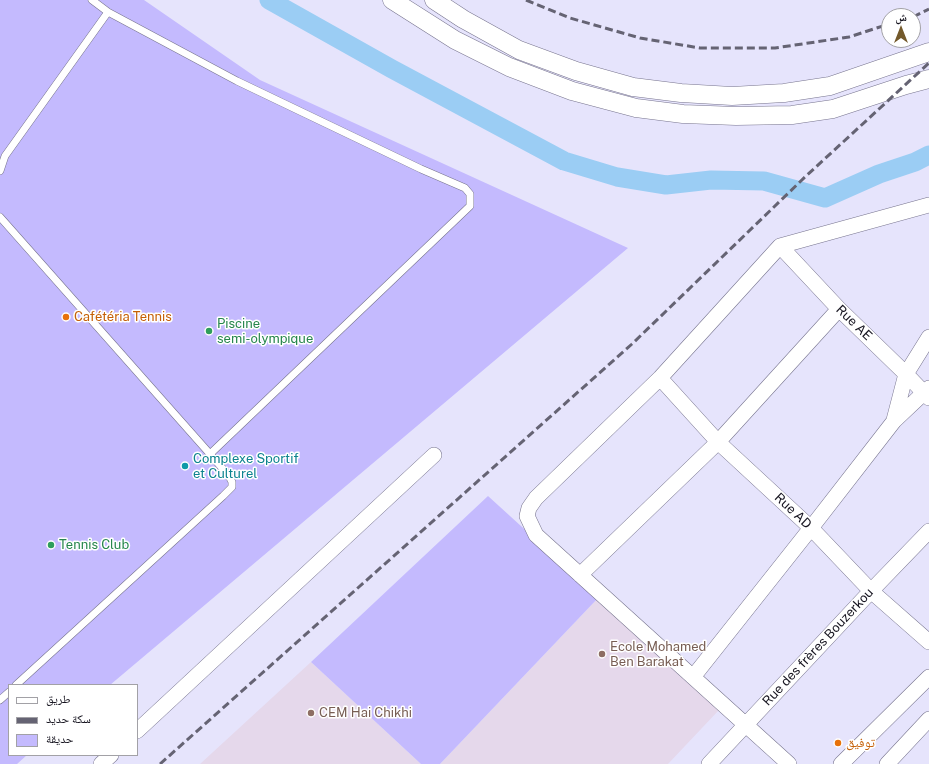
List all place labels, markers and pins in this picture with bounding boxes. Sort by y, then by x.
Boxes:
place label: Cafétéria Tennis [74,309,172,325]
marker: Cafétéria Tennis [61,312,71,322]
place label: Piscine semi-olympique [217,316,313,347]
marker: Piscine semi-olympique [204,326,214,336]
place label: Complexe Sportif et Culturel [193,451,299,482]
marker: Complexe Sportif et Culturel [180,461,190,471]
place label: Tennis Club [59,537,129,553]
marker: Tennis Club [46,540,56,550]
place label: Ecole Mohamed Ben Barakat [610,639,706,670]
marker: Ecole Mohamed Ben Barakat [597,649,607,659]
place label: CEM Hai Chikhi [319,705,412,721]
marker: CEM Hai Chikhi [306,708,316,718]
place label: توفيق [846,735,875,751]
marker: توفيق [833,738,843,748]

